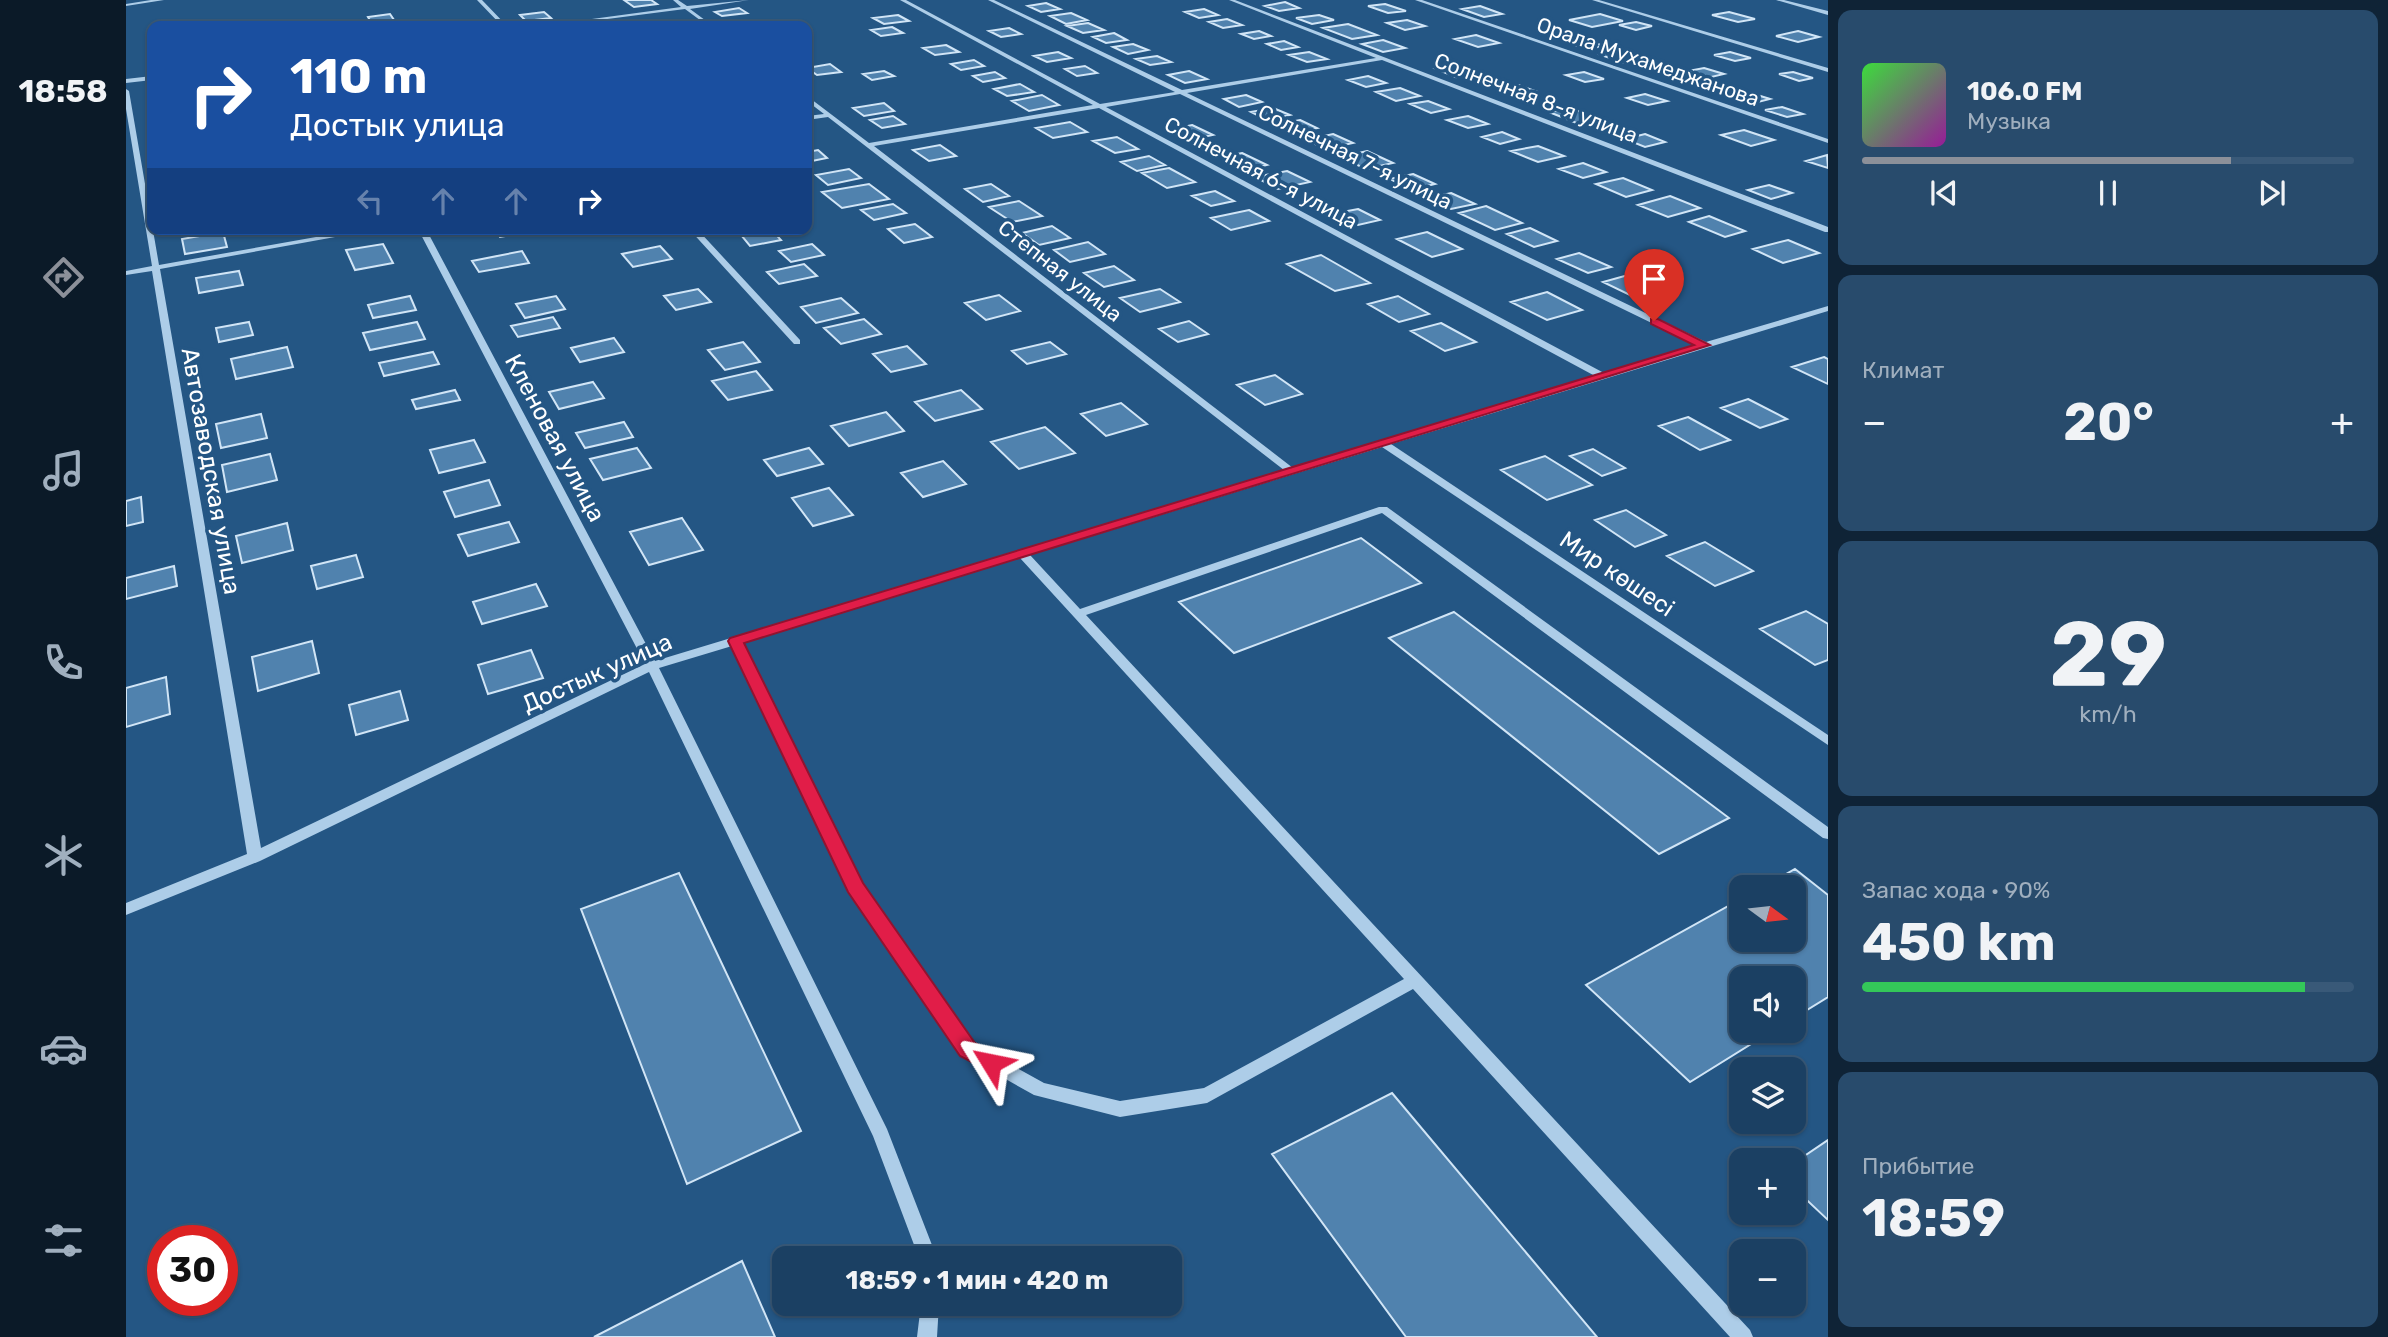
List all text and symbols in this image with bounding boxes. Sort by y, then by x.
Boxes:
street label: Орала Мухамеджанова [1534,12,1763,111]
text: 110 m [290,47,427,105]
street label: Солнечная 8-я улица [1431,47,1641,148]
icon: right [175,49,266,140]
text: 18:58 [18,72,108,110]
text: 106.0 FM [1967,76,2083,107]
street label: Солнечная 7-я улица [1254,99,1456,214]
text: Достык улица [290,106,505,144]
text: Музыка [1967,107,2051,135]
street label: Солнечная 6-я улица [1160,111,1362,234]
icon: previous [1925,174,1963,212]
icon: pause [2089,174,2127,212]
icon: next [2253,174,2291,212]
icon: left [351,182,389,220]
icon: ahead [424,182,462,220]
icon: ahead [497,182,535,220]
icon: right [570,182,608,220]
street label: Степная улица [993,214,1127,327]
pin [1624,249,1684,321]
icon: directions [39,253,88,302]
icon: arrive [1635,260,1673,298]
street label: Автозаводская улица [175,345,247,597]
street label: Кленовая улица [499,349,611,527]
text: Климат [1862,356,1944,384]
text: 20° [2063,391,2154,453]
text: − [1862,399,1887,445]
text: + [2330,399,2354,445]
icon: music [39,446,88,495]
street label: Мир көшесі [1555,526,1679,622]
text: 29 [2049,600,2167,708]
street label: Достык улица [518,627,676,719]
icon: phone [39,638,88,687]
text: km/h [2079,700,2137,728]
icon: climate [39,831,88,880]
north arrow [1729,875,1806,952]
map controls [1729,875,1806,1316]
text: Запас хода · 90% [1862,876,2050,904]
text: 450 km [1862,911,2056,973]
button: sound [1729,966,1806,1043]
icon: car [39,1024,88,1073]
position arrow [954,1026,1028,1100]
button: layers [1729,1057,1806,1134]
button: + [1729,1148,1806,1225]
text: Прибытие [1862,1152,1974,1180]
text: 18:59 [1862,1187,2005,1249]
icon: filters [39,1216,88,1265]
speed limit sign: 30 [147,1225,238,1316]
button: − [1729,1239,1806,1316]
text: 18:59 · 1 мин · 420 m [845,1265,1109,1296]

